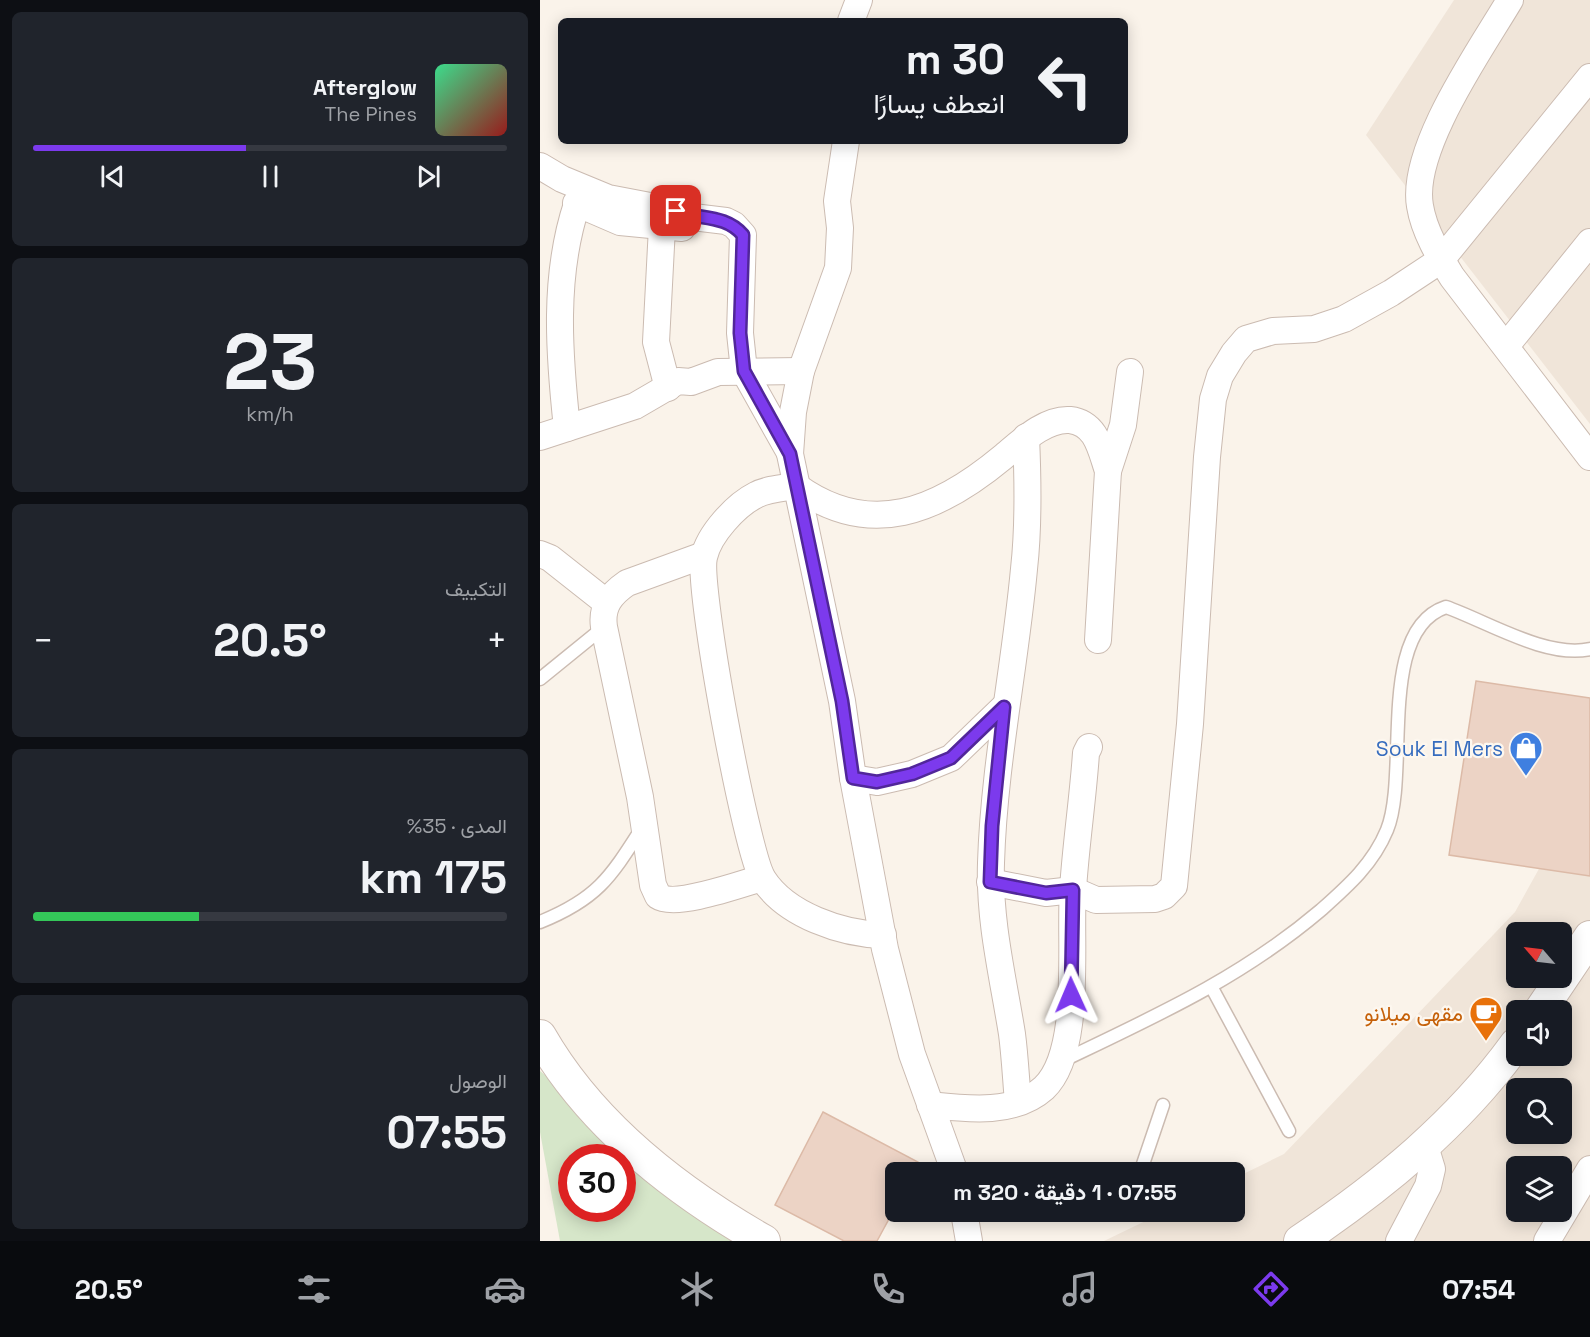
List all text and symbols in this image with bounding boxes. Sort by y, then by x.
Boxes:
text: 30 m [906,33,1005,86]
icon: left [1026,42,1104,120]
text: Afterglow [313,73,417,101]
text: انعطف يسارًا [873,86,1005,121]
text: The Pines [324,101,417,127]
icon: previous [96,160,129,193]
icon: pause [254,160,287,193]
icon: next [412,160,445,193]
pin [650,185,701,236]
icon: arrive [659,194,692,227]
text: 23 [223,312,317,412]
text: km/h [246,401,294,427]
text: التكييف [445,576,507,602]
text: 20.5° [213,612,327,669]
text: − [33,620,53,662]
text: + [487,620,507,662]
shop icon: Souk El Mers [1508,730,1544,777]
place label: Souk El Mers [1376,735,1503,762]
text: المدى · 35% [407,813,507,839]
text: 175 km [359,849,507,906]
north arrow [1506,922,1572,988]
map controls [1506,922,1572,1222]
position arrow [1039,963,1103,1027]
cafe icon: مقهى ميلانو [1468,995,1504,1042]
place label: مقهى ميلانو [1364,1000,1463,1027]
button: sound [1506,1000,1572,1066]
text: الوصول [449,1068,507,1094]
button: search [1506,1078,1572,1144]
text: 07:55 [386,1104,507,1161]
speed limit sign: 30 [558,1144,636,1222]
button: layers [1506,1156,1572,1222]
text: 07:55 · 1 دقيقة · 320 m [953,1178,1177,1206]
icon: filters [293,1268,335,1310]
icon: car [484,1268,526,1310]
icon: climate [676,1268,718,1310]
icon: phone [867,1268,909,1310]
icon: music [1059,1268,1101,1310]
icon: directions [1250,1268,1292,1310]
text: 20.5° [75,1272,143,1307]
text: 07:54 [1442,1272,1515,1307]

